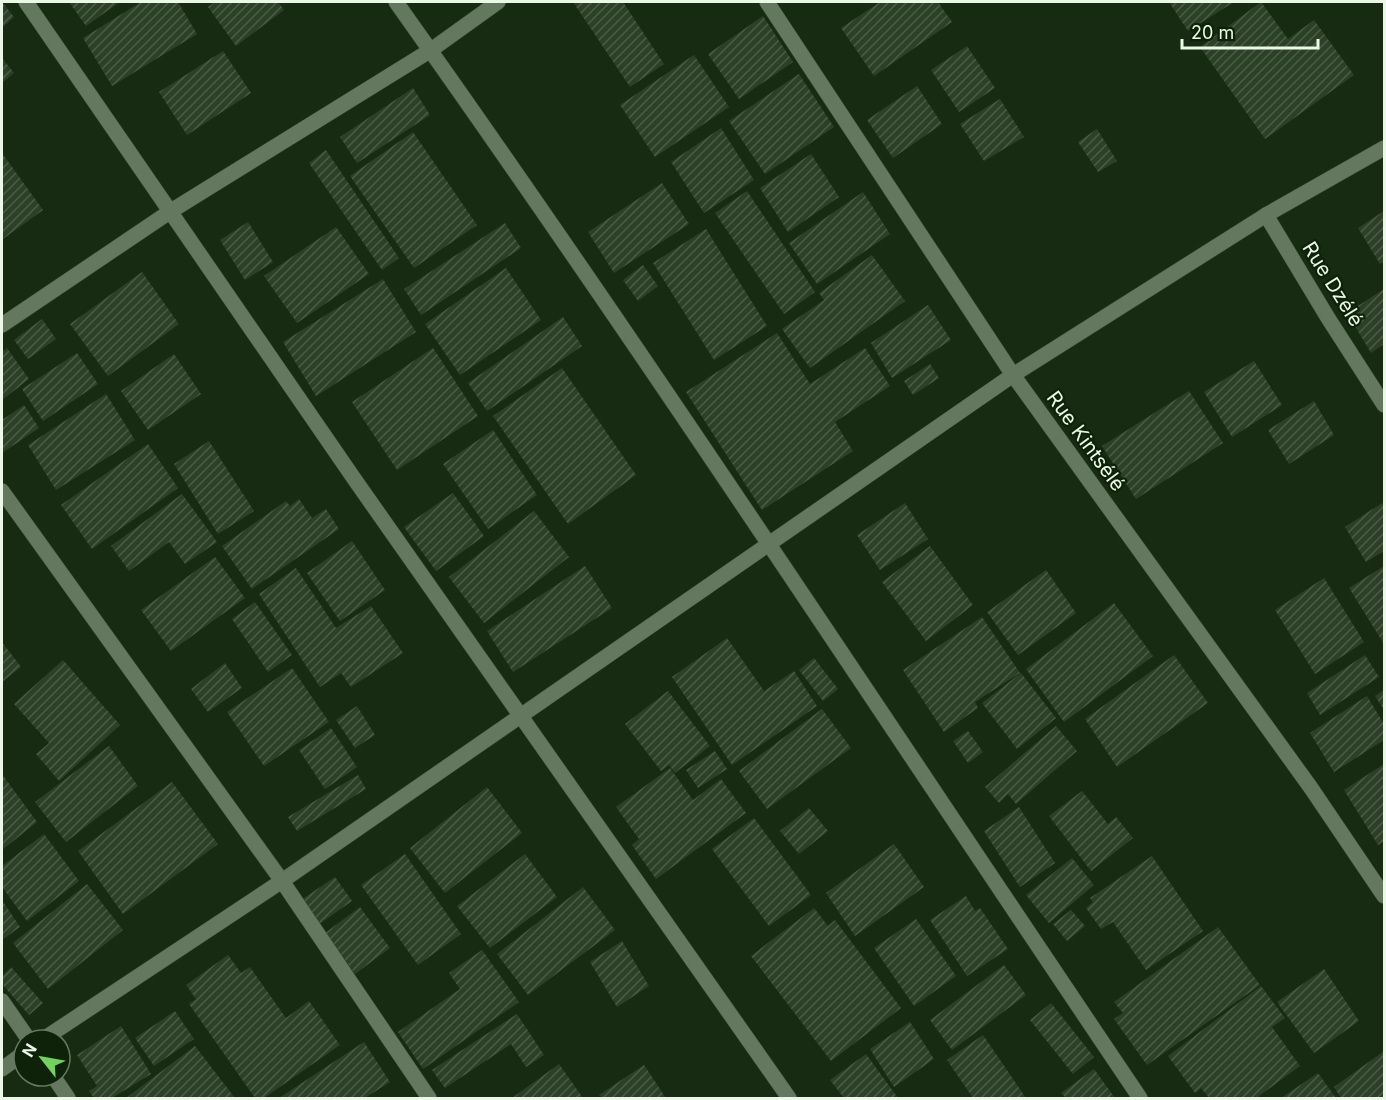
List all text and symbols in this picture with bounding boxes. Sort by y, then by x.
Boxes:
scale bar [1182,12,1318,50]
text: 20 m [1191,22,1234,43]
street label: Rue Dzélé [1298,237,1368,331]
street label: Rue Kintsélé [1042,386,1130,496]
north arrow [12,1028,72,1088]
text: N [17,1040,41,1061]

